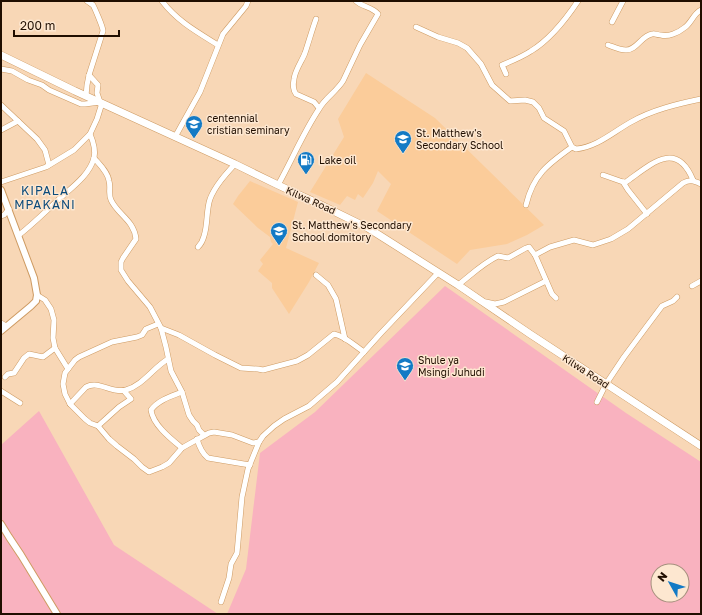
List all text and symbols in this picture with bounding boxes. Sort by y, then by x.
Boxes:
scale bar [14,12,119,38]
text: 200 m [20,18,55,33]
place label: centennial cristian seminary [207,112,290,136]
school or university icon: centennial cristian seminary [184,114,204,139]
place label: St. Matthew's Secondary School [416,127,503,151]
school or university icon: St. Matthew's Secondary School [393,129,413,154]
fuel station icon: Lake oil [296,150,316,175]
place label: Lake oil [319,154,356,166]
district label: KIPALA MPAKANI [14,183,76,212]
street label: Kilwa Road [284,184,338,216]
place label: St. Matthew's Secondary School domitory [292,219,412,243]
school or university icon: St. Matthew's Secondary School domitory [269,221,289,246]
street label: Kilwa Road [560,351,612,391]
place label: Shule ya Msingi Juhudi [418,354,485,378]
school or university icon: Shule ya Msingi Juhudi [395,356,415,381]
north arrow [650,563,690,603]
text: N [654,569,670,584]

